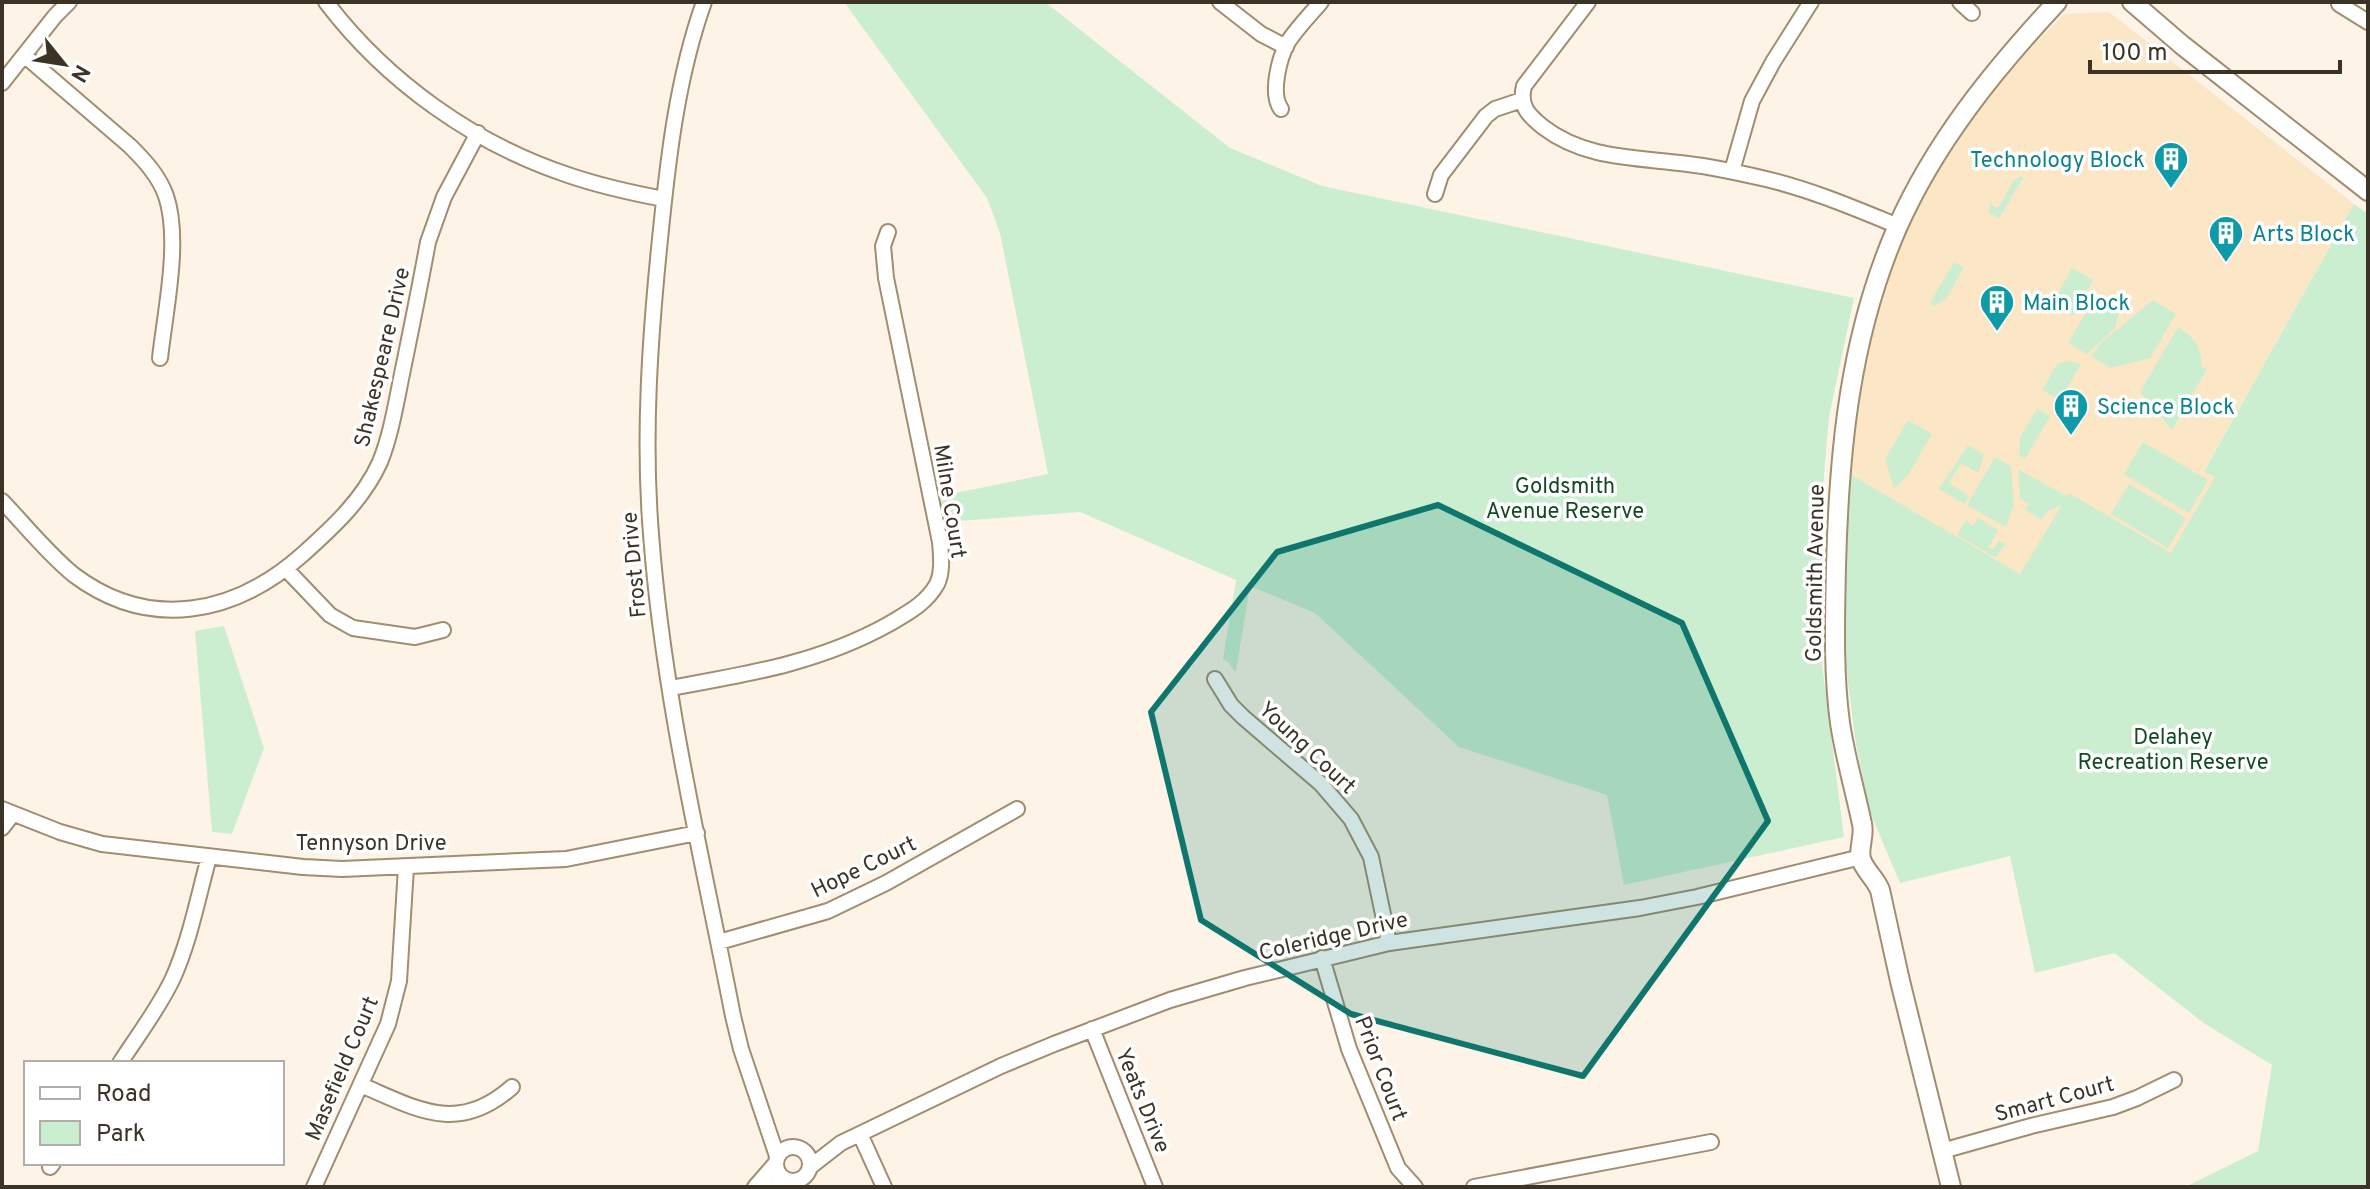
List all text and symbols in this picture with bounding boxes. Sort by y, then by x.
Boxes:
north arrow [24,24,104,104]
scale bar [2090,24,2340,74]
text: 100 m [2102,39,2168,69]
text: N [64,59,95,86]
building icon: Technology Block [2152,140,2190,190]
place label: Technology Block [1970,148,2145,175]
building icon: Arts Block [2207,214,2245,264]
place label: Arts Block [2252,222,2355,249]
street label: Shakespeare Drive [350,265,417,450]
building icon: Main Block [1978,283,2016,333]
place label: Main Block [2023,291,2130,318]
building icon: Science Block [2052,387,2090,437]
place label: Science Block [2097,395,2235,422]
street label: Milne Court [926,442,971,560]
park label: Goldsmith Avenue Reserve [1486,474,1644,526]
street label: Goldsmith Avenue [1801,484,1832,662]
street label: Frost Drive [617,511,654,619]
street label: Young Court [1252,697,1361,801]
park label: Delahey Recreation Reserve [2077,725,2269,777]
street label: Tennyson Drive [295,831,447,858]
street label: Hope Court [807,831,921,905]
street label: Coleridge Drive [1256,907,1411,968]
street label: Masefield Court [301,993,386,1145]
street label: Prior Court [1347,1013,1412,1125]
street label: Yeats Drive [1108,1045,1175,1157]
legend [24,1061,284,1165]
street label: Smart Court [1992,1072,2117,1129]
text: Road [96,1080,152,1110]
text: Park [96,1120,146,1150]

